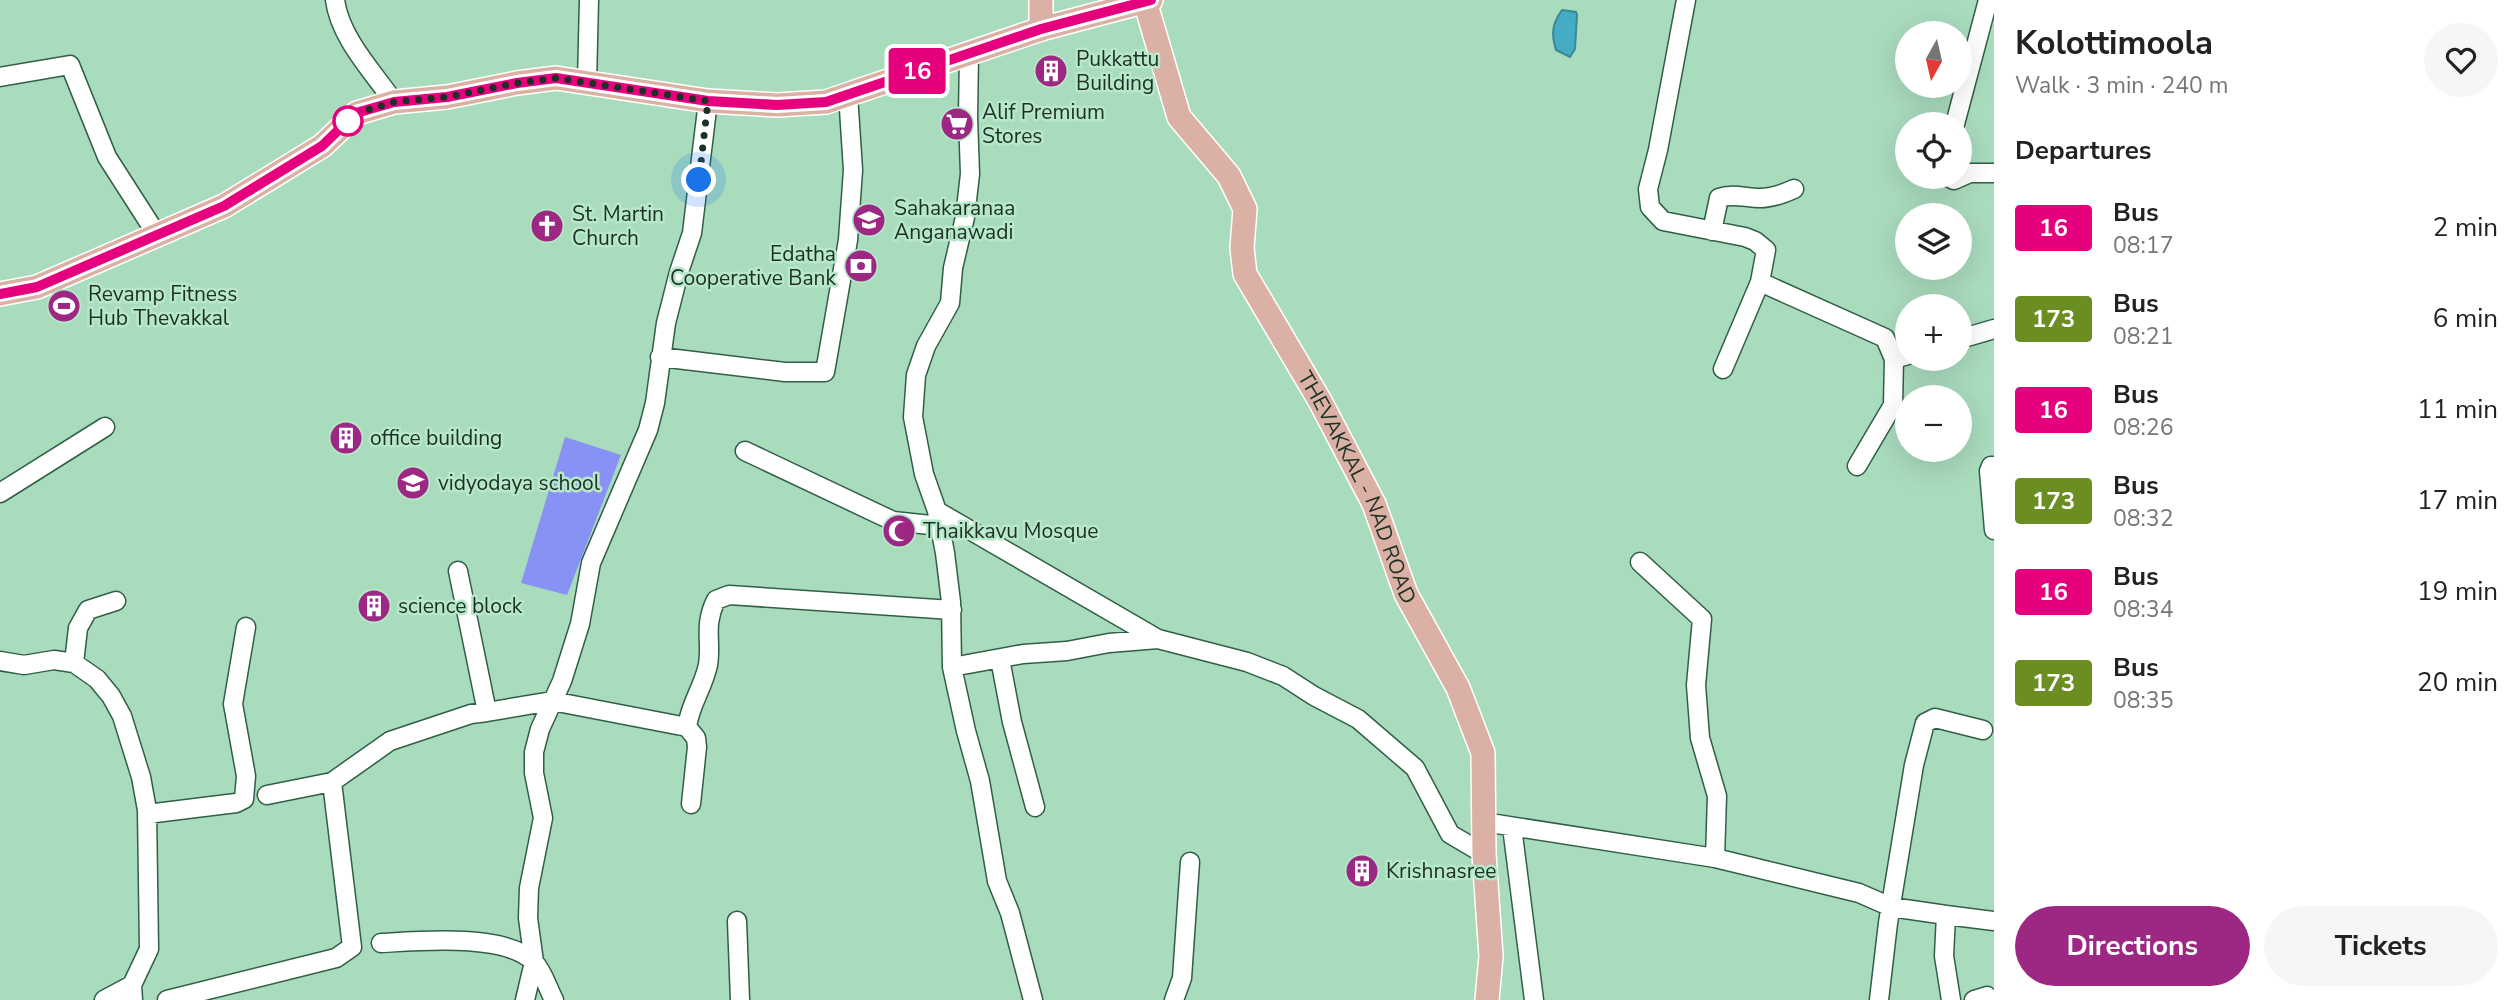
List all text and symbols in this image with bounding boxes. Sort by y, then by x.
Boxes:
north arrow [1895,21,1972,98]
map controls [1895,21,1972,462]
text: Kolottimoola [2015,21,2213,66]
button: heart [2424,23,2498,97]
place label: Pukkattu Building [1076,45,1159,97]
line badge: 16 [886,48,948,94]
building icon: Pukkattu Building [1032,52,1070,90]
text: 16 [903,55,931,87]
text: Walk · 3 min · 240 m [2015,70,2228,101]
place label: Alif Premium Stores [982,98,1105,150]
supermarket icon: Alif Premium Stores [938,105,976,143]
unlabelled marker [333,106,363,136]
button: locate [1895,112,1972,189]
text: Departures [2015,133,2151,168]
your location [681,162,716,197]
place label: Sahakaranaa Anganawadi [894,194,1015,246]
text: Bus [2113,195,2159,230]
place label: St. Martin Church [572,200,664,252]
school or university icon: Sahakaranaa Anganawadi [850,201,888,239]
button: layers [1895,203,1972,280]
church icon: St. Martin Church [528,207,566,245]
text: 2 min [2433,210,2498,245]
text: 16 [2039,212,2068,244]
text: 08:17 [2113,230,2173,261]
place label: Edatha Cooperative Bank [670,240,836,292]
bank icon: Edatha Cooperative Bank [842,247,880,285]
place label: Revamp Fitness Hub Thevakkal [88,280,237,332]
text: Bus [2113,286,2159,321]
sports icon: Revamp Fitness Hub Thevakkal [45,287,83,325]
button: + [1895,294,1972,371]
text: 6 min [2433,301,2498,336]
text: 173 [2032,303,2075,335]
text: 08:21 [2113,321,2173,352]
street label: THEVAKKAL - NAD ROAD [1291,366,1423,609]
text: Bus [2113,377,2159,412]
button: − [1895,385,1972,462]
text: 11 min [2417,392,2498,427]
text: 16 [2039,394,2068,426]
text: 08:26 [2113,412,2173,443]
building icon: office building [327,419,365,457]
place label: office building [370,424,502,452]
school or university icon: vidyodaya school [394,464,432,502]
text: Bus [2113,468,2159,503]
place label: vidyodaya school [438,469,601,497]
text: 17 min [2417,483,2498,518]
text: 173 [2032,485,2075,517]
text: 08:32 [2113,503,2173,534]
mosque icon: Thaikkavu Mosque [880,512,918,550]
place label: Thaikkavu Mosque [923,517,1098,545]
text: Bus [2113,559,2159,594]
text: 19 min [2417,574,2498,609]
text: 16 [2039,576,2068,608]
building icon: science block [355,587,393,625]
place label: science block [398,592,523,620]
text: 08:34 [2113,594,2173,625]
text: Bus [2113,650,2159,685]
text: 20 min [2417,665,2498,700]
text: 173 [2032,667,2075,699]
text: 08:35 [2113,685,2173,716]
building icon: Krishnasree [1343,852,1381,890]
place label: Krishnasree [1386,857,1496,885]
button: Directions [2015,906,2250,986]
button: Tickets [2264,906,2498,986]

